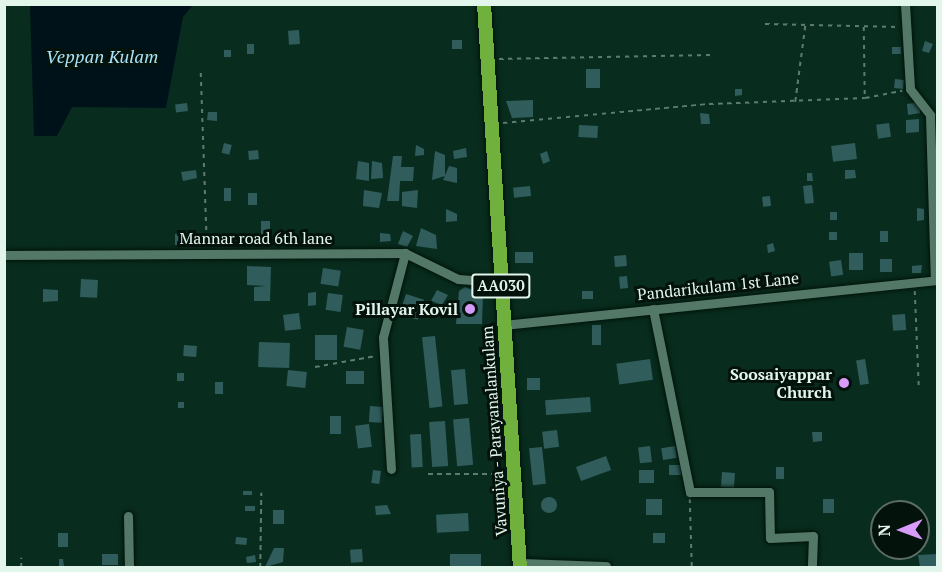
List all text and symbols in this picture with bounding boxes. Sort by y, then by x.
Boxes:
water label: Veppan Kulam [46,45,158,67]
street label: Mannar road 6th lane [179,228,333,248]
street label: Pandarikulam 1st Lane [636,268,800,304]
road number: AA030 [471,274,531,298]
place label: Pillayar Kovil [355,299,458,319]
marker: Pillayar Kovil [463,302,477,316]
street label: Vavuniya - Parayanalankulam [477,324,511,538]
place label: Soosaiyappar Church [730,364,832,402]
marker: Soosaiyappar Church [837,376,851,390]
north arrow [870,500,930,560]
text: N [873,524,895,537]

